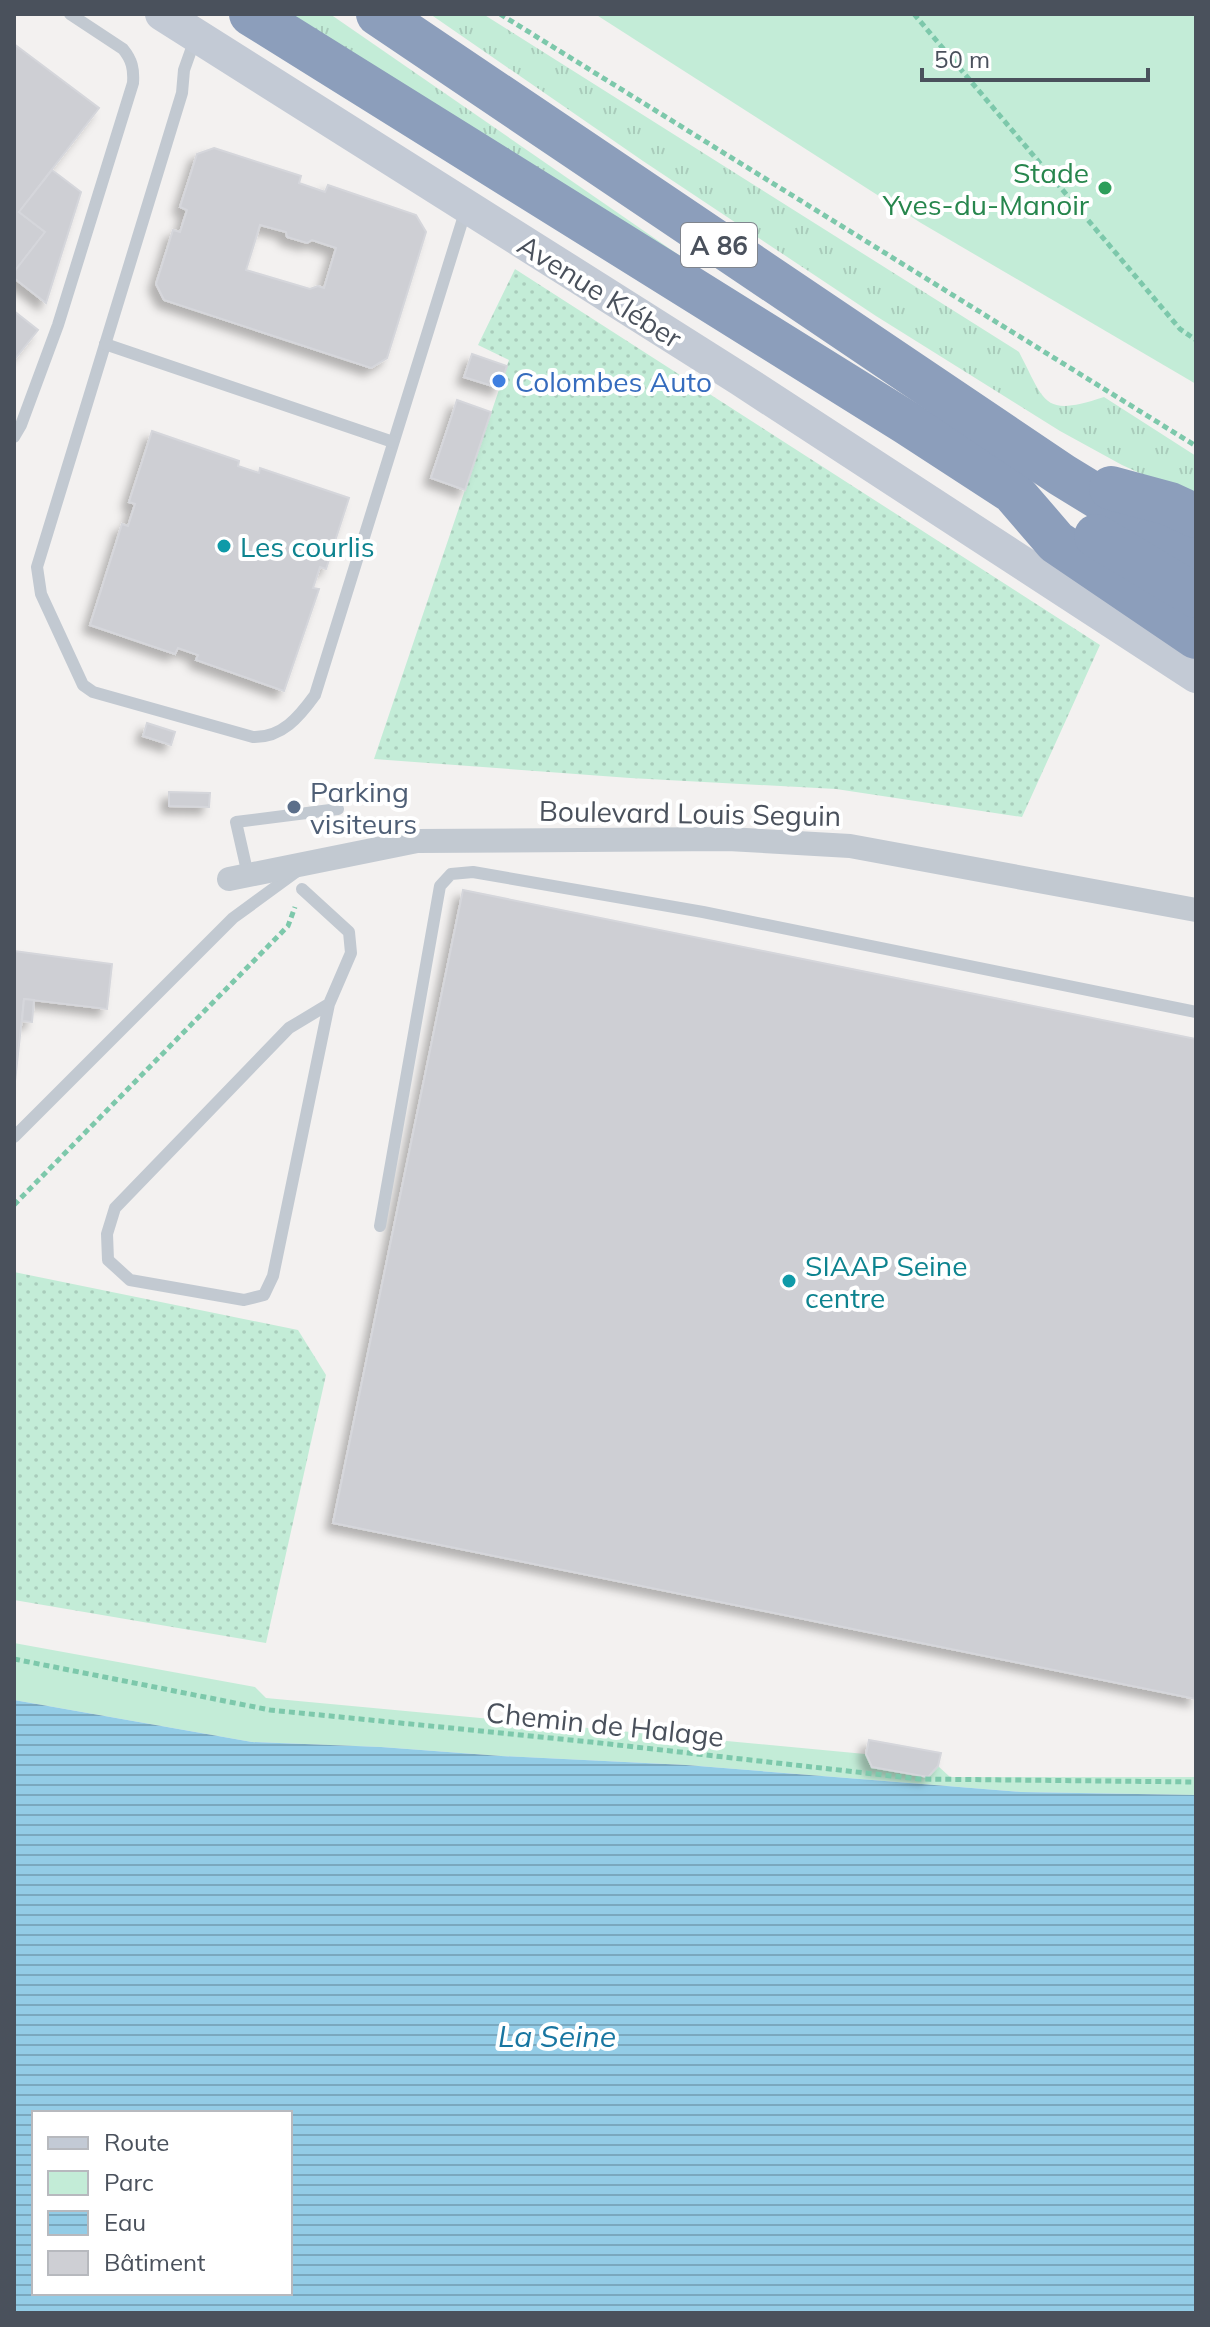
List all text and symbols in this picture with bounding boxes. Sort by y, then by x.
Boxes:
scale bar [922,32,1148,82]
text: 50 m [934,44,990,74]
place label: Stade Yves-du-Manoir [882,155,1090,222]
marker: Stade Yves-du-Manoir [1096,179,1114,197]
road number: A 86 [681,223,757,267]
street label: Avenue Kléber [512,227,689,356]
place label: Colombes Auto [515,364,712,399]
marker: Colombes Auto [490,372,508,390]
place label: Les courlis [240,529,375,564]
marker: Les courlis [215,537,233,555]
place label: Parking visiteurs [310,774,417,841]
street label: Boulevard Louis Seguin [539,793,841,833]
marker: Parking visiteurs [285,798,303,816]
place label: SIAAP Seine centre [805,1248,967,1315]
marker: SIAAP Seine centre [780,1272,798,1290]
street label: Chemin de Halage [484,1694,726,1754]
water label: La Seine [498,2017,616,2055]
legend [32,2111,292,2295]
text: Route [104,2127,169,2157]
text: Parc [104,2167,154,2197]
text: Eau [104,2207,146,2237]
text: Bâtiment [104,2247,205,2277]

